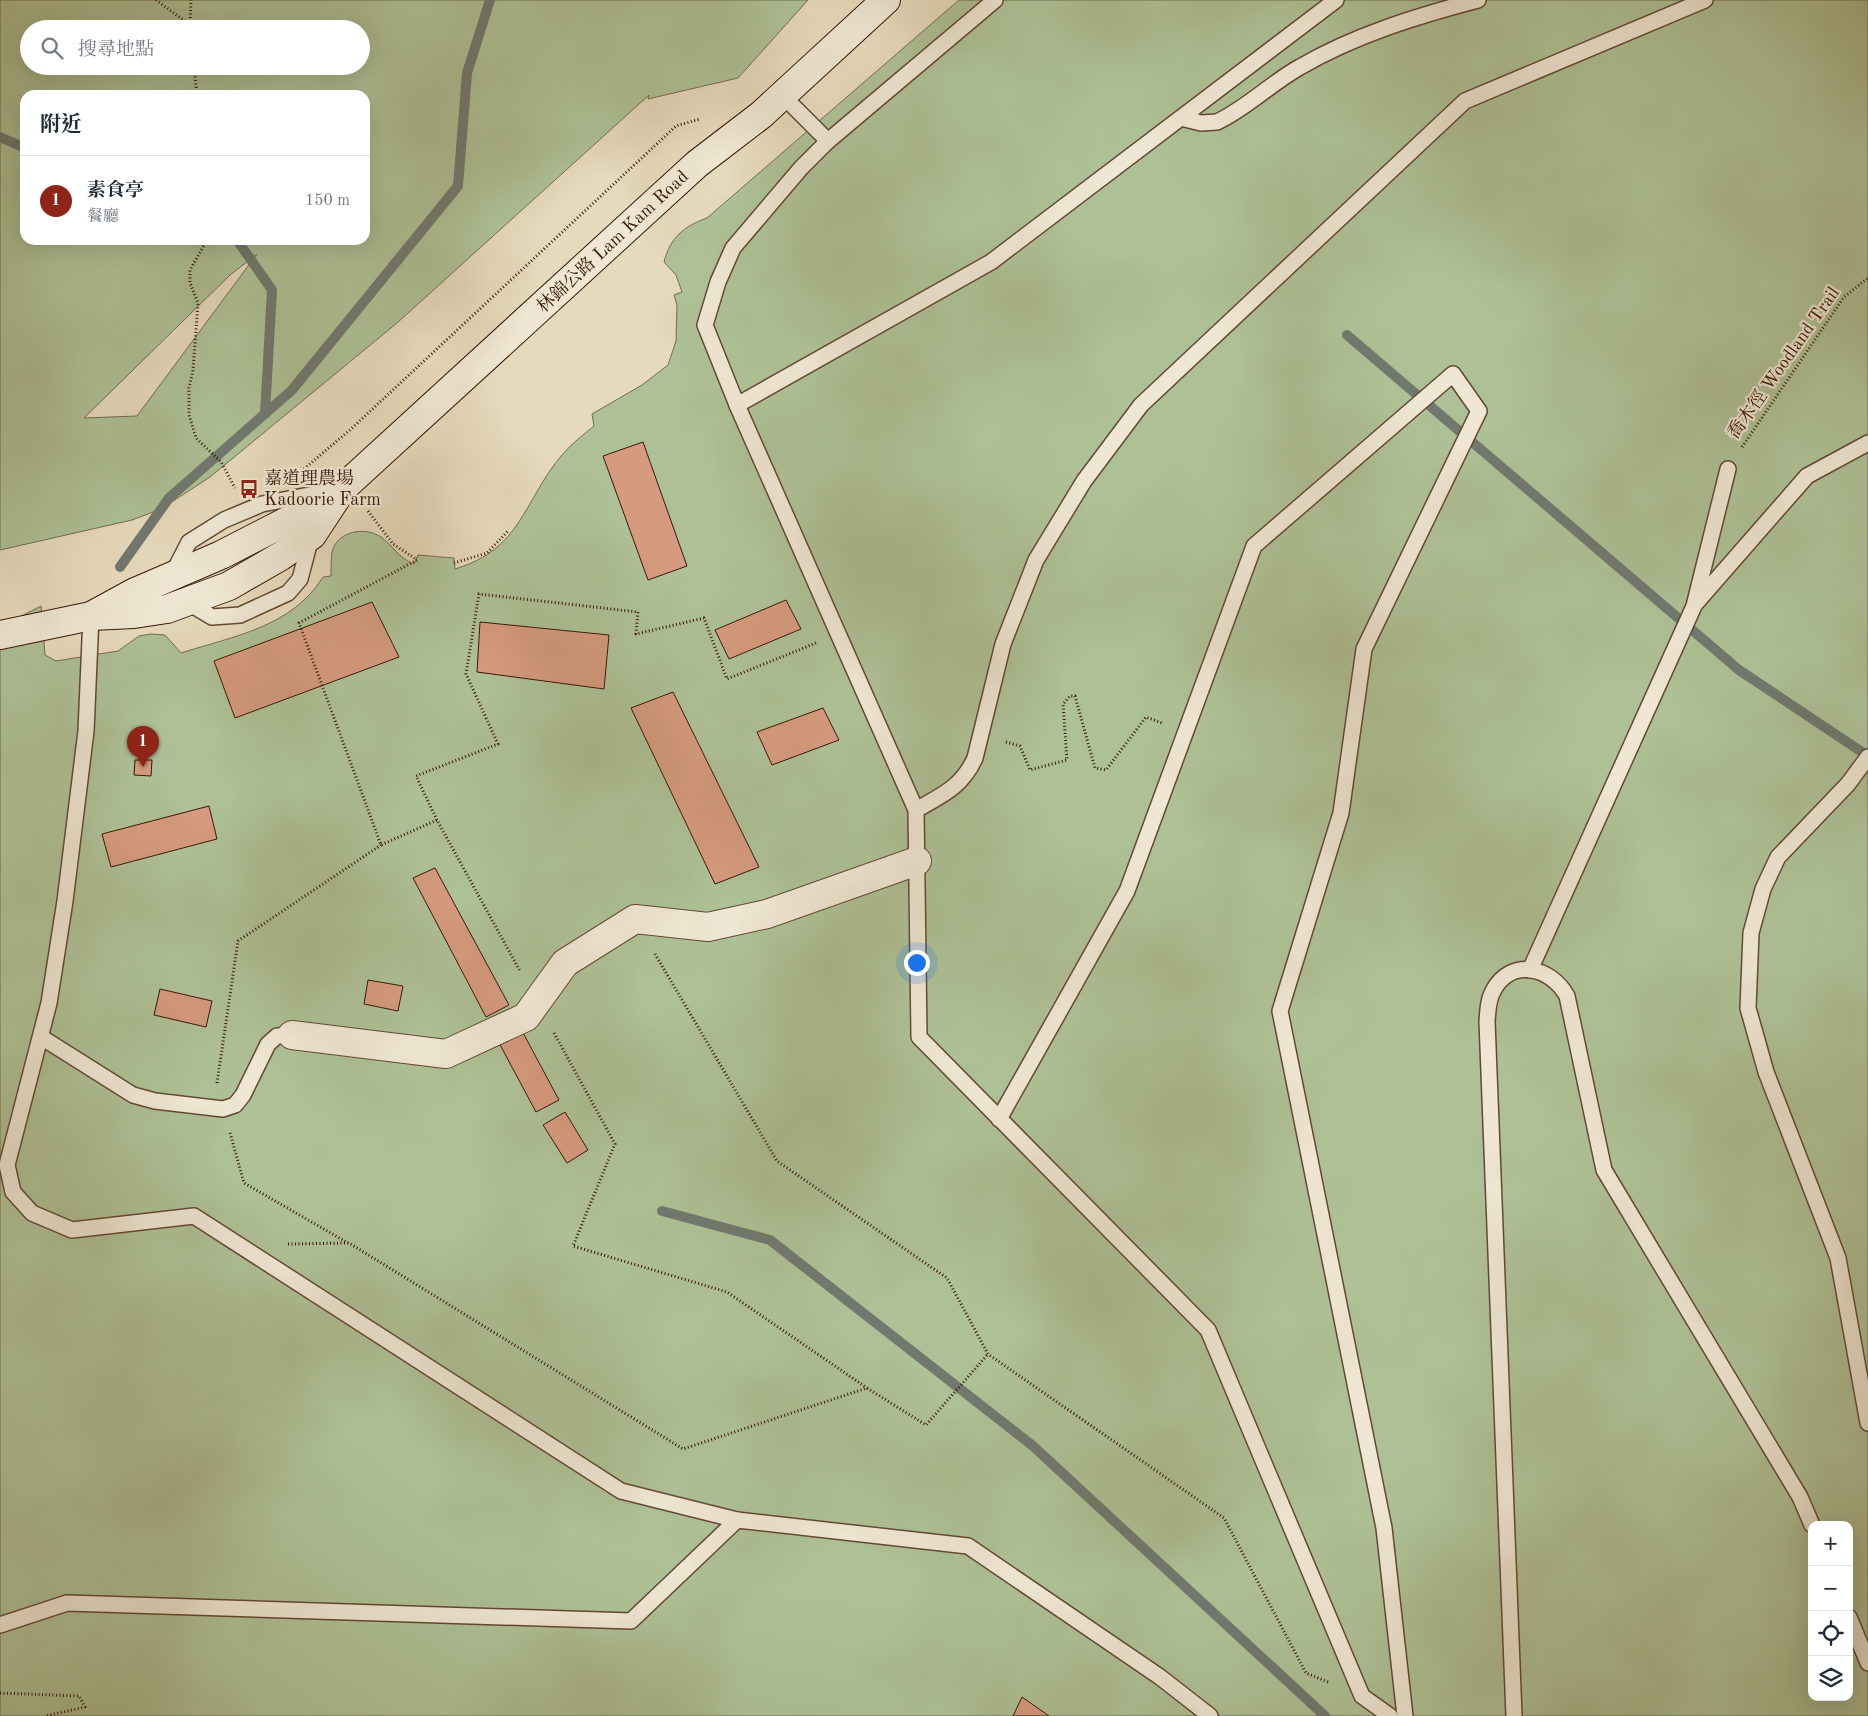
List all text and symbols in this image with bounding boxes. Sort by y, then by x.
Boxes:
search box [20,20,370,75]
icon: search [38,34,66,62]
text: 搜尋地點 [78,41,154,60]
text: 附近 [40,115,82,136]
street label: 林錦公路 Lam Kam Road [533,166,692,317]
text: 素食亭 [87,182,144,201]
text: 1 [51,193,61,209]
text: 150 m [305,193,350,209]
text: 餐廳 [87,209,119,225]
street label: 喬木徑 Woodland Trail [1723,283,1843,442]
place label: 嘉道理農場 Kadoorie Farm [264,468,381,509]
bus stop icon: 嘉道理農場 Kadoorie Farm [238,478,260,500]
pin: 1 [127,726,159,767]
your location [904,950,930,976]
map controls [1808,1521,1853,1701]
button: + [1808,1521,1853,1566]
button: − [1808,1566,1853,1611]
button: locate [1808,1611,1853,1656]
button: layers [1808,1656,1853,1701]

